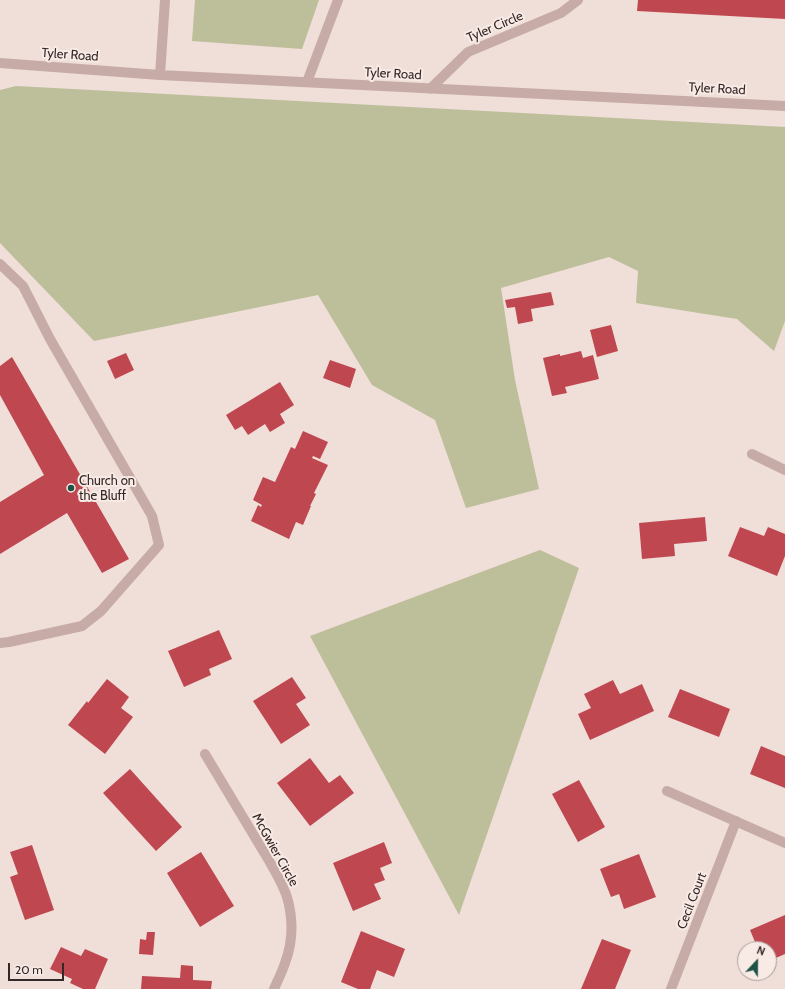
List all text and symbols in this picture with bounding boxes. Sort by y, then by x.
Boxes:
street label: Tyler Circle [464,8,526,46]
street label: Tyler Road [41,45,99,65]
street label: Tyler Road [364,65,422,83]
street label: Tyler Road [688,80,746,98]
place label: Church on the Bluff [79,473,135,504]
marker: Church on the Bluff [66,483,76,493]
street label: McGwier Circle [248,811,302,889]
street label: Cecil Court [674,870,710,932]
north arrow [737,941,777,981]
text: N [755,943,767,959]
scale bar [10,955,66,981]
text: 20 m [15,962,43,977]

